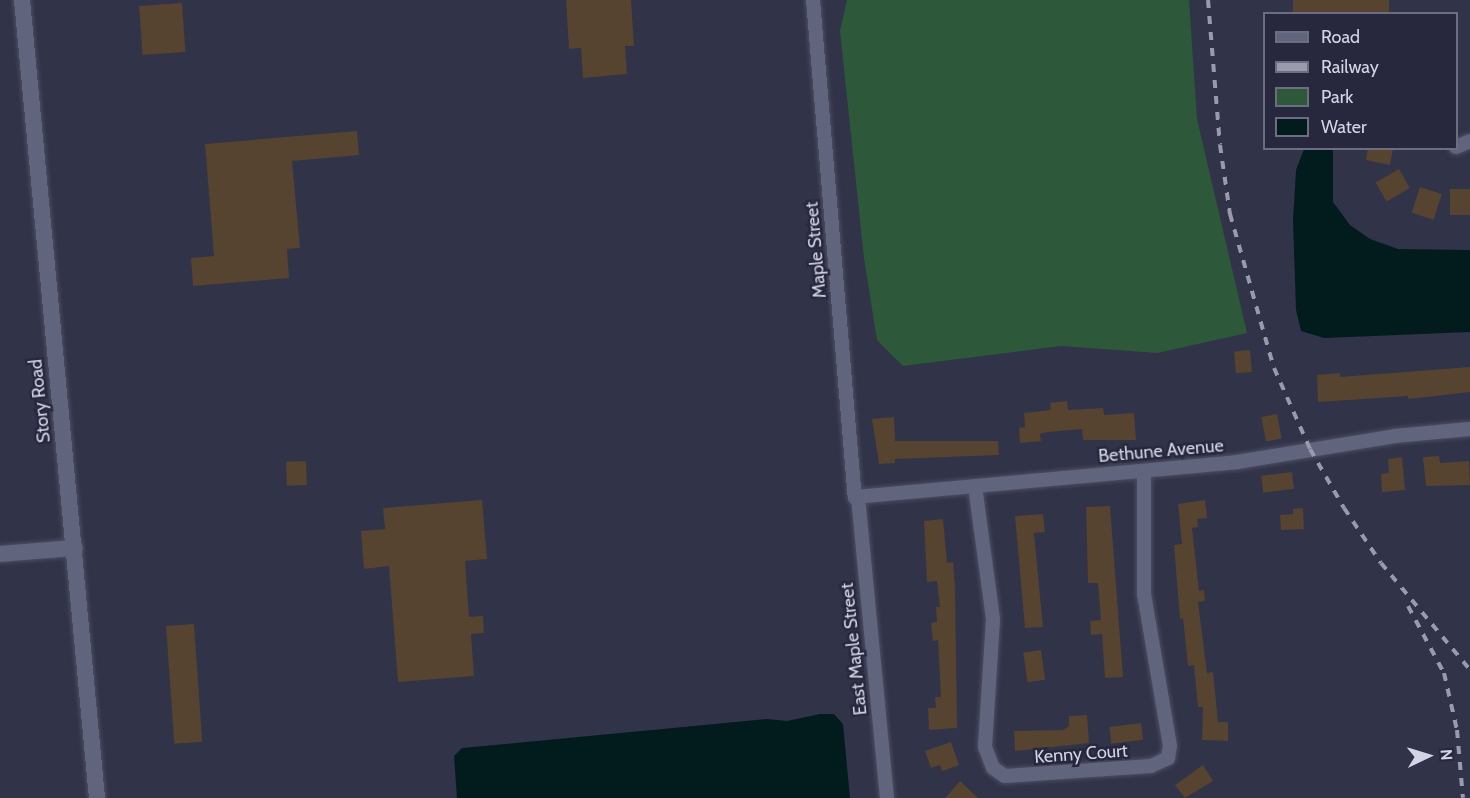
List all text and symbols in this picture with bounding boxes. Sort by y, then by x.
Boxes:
legend [1263,12,1458,150]
text: Road [1321,26,1360,48]
text: Railway [1321,56,1379,78]
text: Park [1321,86,1353,108]
text: Water [1321,116,1367,138]
street label: Maple Street [801,201,831,299]
street label: Story Road [25,358,55,444]
street label: Bethune Avenue [1097,435,1225,467]
street label: East Maple Street [836,582,872,716]
north arrow [1398,726,1458,786]
street label: Kenny Court [1033,740,1129,768]
text: N [1437,748,1456,761]

